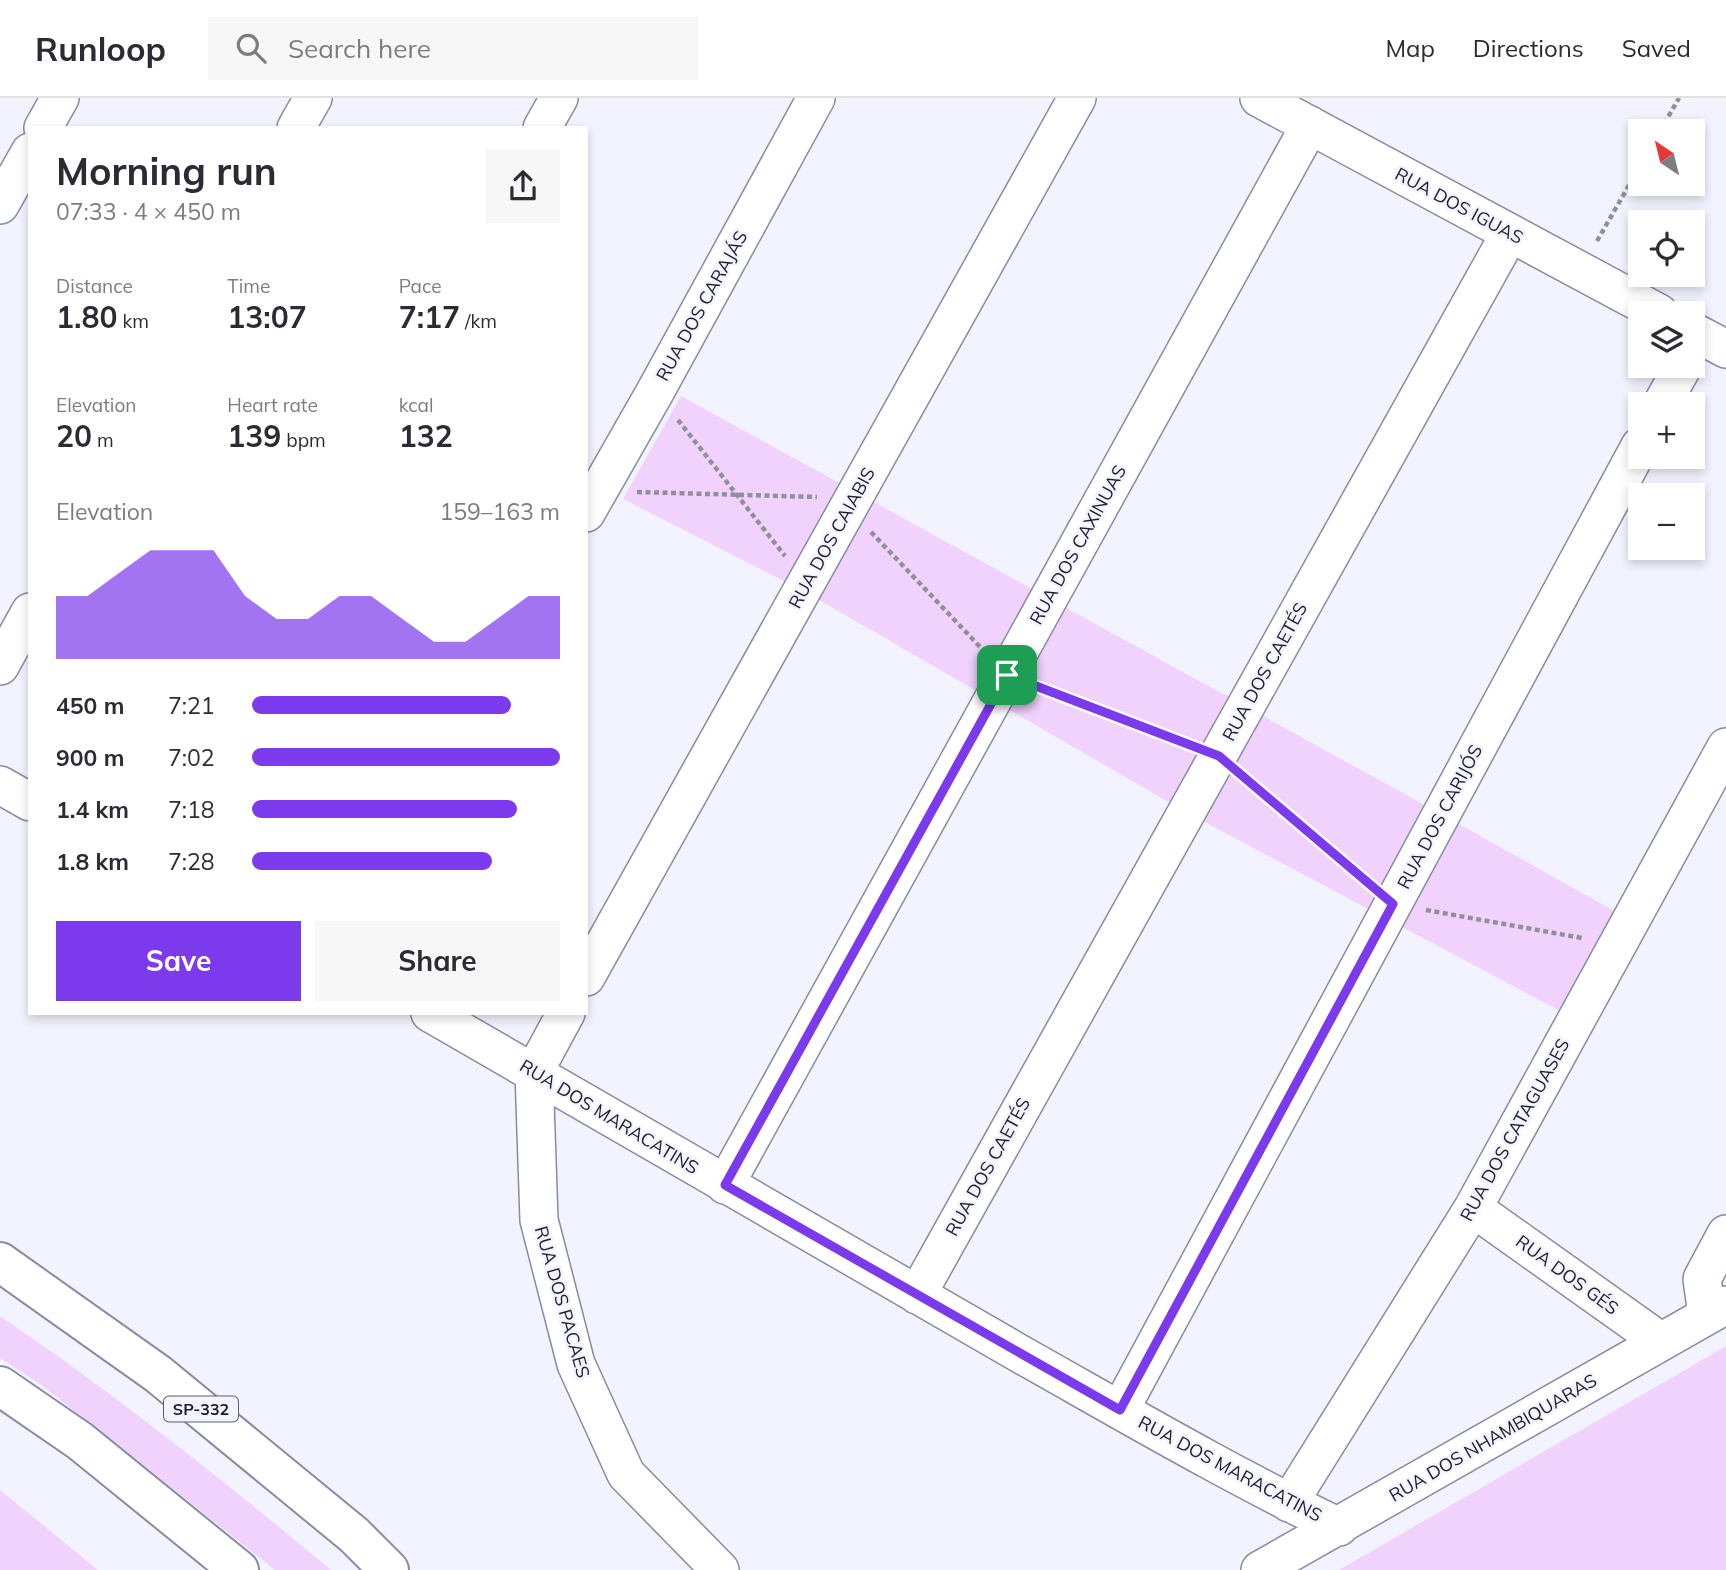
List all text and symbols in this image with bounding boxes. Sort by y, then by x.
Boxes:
search box [208,17,698,80]
text: Runloop [35,28,166,69]
icon: search [232,29,270,67]
text: Search here [288,32,431,65]
text: Map [1385,33,1435,63]
text: Directions [1473,33,1584,63]
text: Saved [1622,33,1691,63]
north arrow [1628,119,1704,196]
map controls [1628,119,1705,560]
text: Morning run [56,147,277,195]
button: share [486,149,560,223]
street label: RUA DOS IGUAS [1391,162,1527,249]
text: 07:33 · 4 × 450 m [56,197,241,226]
button: locate [1628,210,1705,287]
street label: RUA DOS CARAJÁS [651,227,752,385]
text: Distance [56,274,133,298]
text: Time [227,274,270,298]
text: Pace [399,274,442,298]
text: 1.80 [56,298,117,336]
text: 13:07 [227,298,307,336]
text: 7:17 [399,298,460,336]
button: layers [1628,301,1705,378]
text: km [117,309,149,333]
text: /km [460,309,497,333]
button: + [1628,392,1705,469]
text: Elevation [56,393,136,417]
text: Heart rate [227,393,318,417]
text: kcal [399,393,433,417]
text: 20 [56,417,92,455]
text: 139 [227,417,281,455]
text: 132 [399,417,453,455]
text: m [92,428,114,452]
text: bpm [281,428,326,452]
street label: RUA DOS CAXINUAS [1024,461,1131,629]
street label: RUA DOS CAIABIS [783,463,880,612]
button: − [1628,483,1705,560]
text: Elevation [56,497,153,526]
text: 159–163 m [439,497,560,526]
street label: RUA DOS CAETÉS [1217,599,1312,745]
pin [977,645,1037,705]
icon: arrive [988,656,1026,694]
text: 450 m [56,691,124,720]
text: 7:21 [168,691,215,720]
street label: RUA DOS CARIJÓS [1392,741,1487,893]
text: 900 m [56,743,124,772]
text: 7:02 [168,743,215,772]
text: 1.4 km [56,795,129,824]
text: 7:18 [168,795,215,824]
text: 1.8 km [56,847,129,876]
text: 7:28 [168,847,215,876]
button: Save [56,921,301,1001]
button: Share [315,921,560,1001]
street label: RUA DOS CATAGUASES [1455,1034,1574,1225]
street label: RUA DOS MARACATINS [516,1054,703,1179]
street label: RUA DOS CAETÉS [940,1094,1035,1240]
street label: RUA DOS PACAES [530,1223,595,1380]
street label: RUA DOS GÉS [1511,1230,1623,1320]
street label: RUA DOS NHAMBIQUARAS [1385,1369,1601,1507]
road number: SP-332 [164,1396,238,1422]
street label: RUA DOS MARACATINS [1134,1410,1326,1527]

